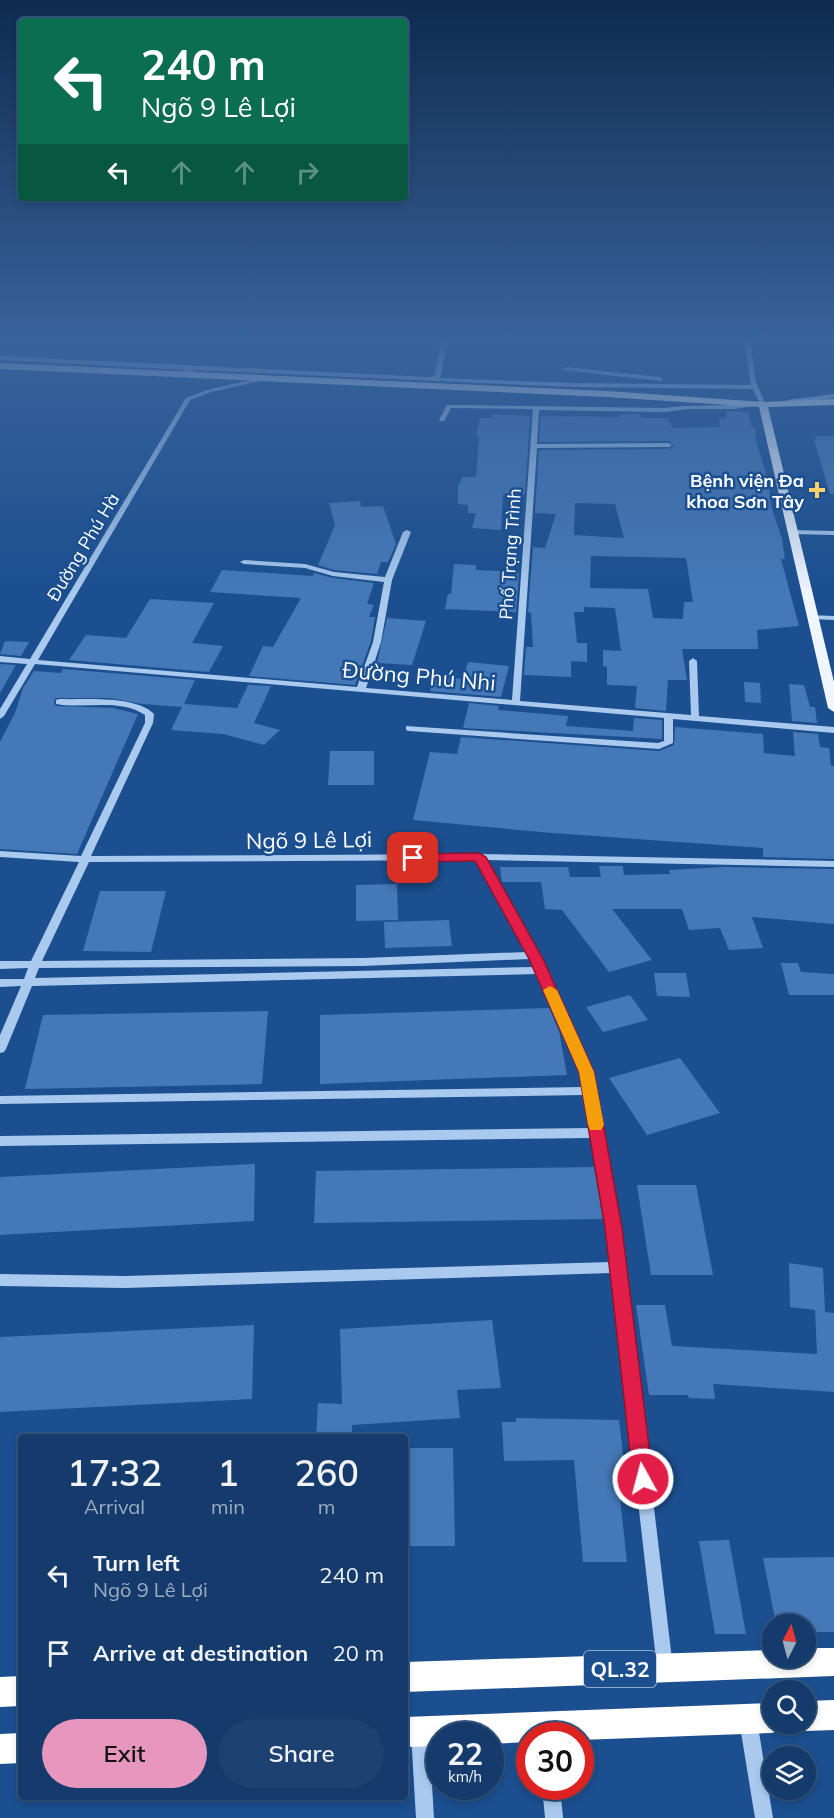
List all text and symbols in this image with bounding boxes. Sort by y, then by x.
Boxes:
text: 240 m [141,38,266,91]
icon: left [42,42,120,120]
text: Ngõ 9 Lê Lợi [141,90,296,124]
icon: left [102,156,135,189]
icon: ahead [165,156,198,189]
icon: ahead [228,156,261,189]
icon: right [291,156,324,189]
place label: Bệnh viện Đa khoa Sơn Tây [686,469,804,513]
marker: Bệnh viện Đa khoa Sơn Tây [808,481,826,499]
street label: Phố Trạng Trình [494,488,526,620]
street label: Đường Phú Hà [42,489,124,605]
street label: Đường Phú Nhi [341,655,497,697]
street label: Ngõ 9 Lê Lợi [246,825,372,855]
pin [387,832,438,883]
icon: arrive [396,841,429,874]
position arrow [611,1447,675,1511]
text: 17:32 [67,1450,162,1495]
text: 1 [217,1450,239,1495]
text: 260 [294,1450,359,1495]
text: Arrival [84,1494,145,1519]
text: min [211,1494,245,1519]
text: m [318,1494,335,1519]
text: Turn left [93,1549,180,1577]
icon: left [42,1559,75,1592]
text: 240 m [319,1561,384,1589]
text: Ngõ 9 Lê Lợi [93,1577,208,1602]
north arrow [762,1614,816,1668]
map controls [762,1614,816,1800]
icon: arrive [42,1637,75,1670]
text: Arrive at destination [93,1639,308,1667]
text: 20 m [333,1639,384,1667]
road number: QL.32 [584,1651,656,1687]
button: search [762,1680,816,1734]
button: Exit [42,1719,207,1788]
button: Share [219,1719,384,1788]
speed limit sign: 30 [516,1722,594,1800]
text: 22 [447,1735,483,1773]
button: layers [762,1746,816,1800]
text: km/h [448,1767,482,1786]

